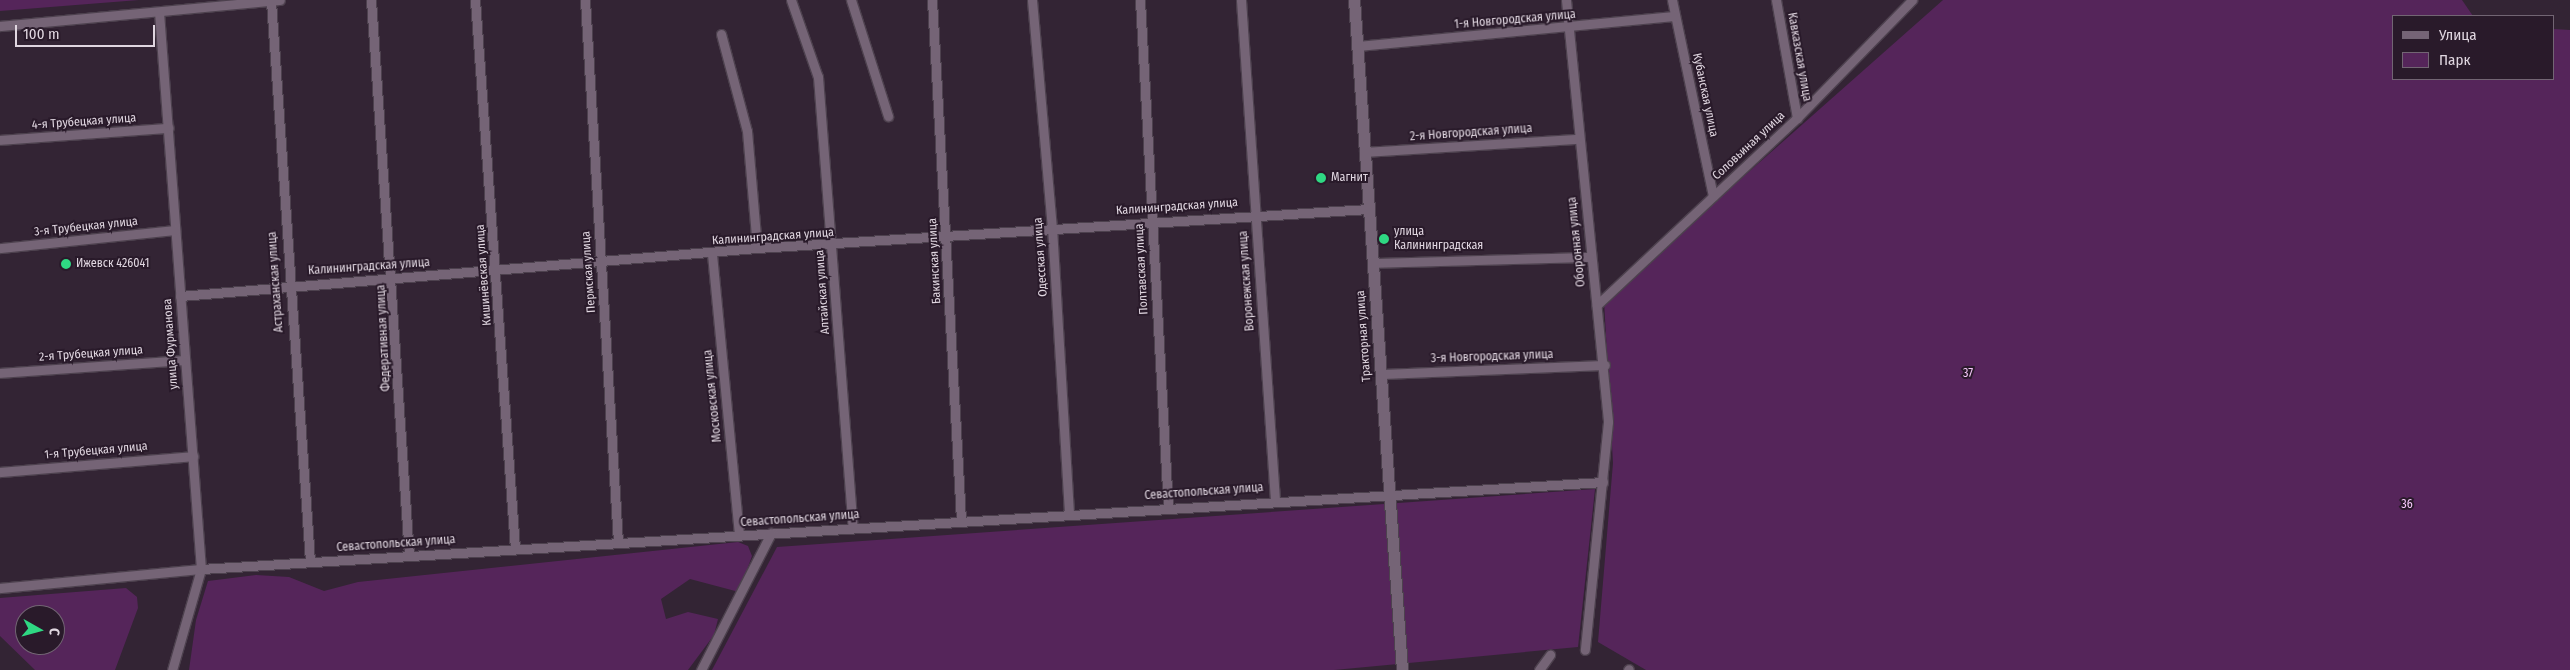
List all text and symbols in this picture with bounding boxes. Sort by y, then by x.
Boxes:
street label: 1-я Новгородская улица [1454,8,1576,32]
street label: Кавказская улица [1784,11,1814,103]
scale bar [18,15,158,47]
legend [2392,15,2555,80]
text: 100 m [23,25,60,43]
text: Улица [2439,26,2477,44]
text: Парк [2439,51,2470,69]
street label: Кубанская улица [1689,52,1721,138]
street label: Соловьиная улица [1710,109,1788,183]
street label: 4-я Трубецкая улица [31,111,137,133]
street label: 2-я Новгородская улица [1409,122,1533,144]
place label: Магнит [1331,171,1368,185]
marker: Магнит [1315,172,1327,184]
street label: Калининградская улица [1116,196,1238,218]
street label: Оборонная улица [1565,196,1589,288]
street label: 3-я Трубецкая улица [33,214,139,240]
street label: Одесская улица [1031,217,1051,297]
street label: Бакинская улица [926,218,944,304]
street label: Полтавская улица [1132,223,1152,315]
street label: Кишинёвская улица [473,224,495,326]
place label: улица Калининградская [1394,225,1483,253]
street label: Калининградская улица [712,226,834,248]
street label: Воронежская улица [1236,230,1258,332]
street label: Астраханская улица [265,231,287,333]
street label: Пермская улица [579,231,599,313]
marker: улица Калининградская [1378,233,1390,245]
street label: Алтайская улица [813,249,833,335]
street label: Калининградская улица [308,256,430,278]
place label: Ижевск 426041 [76,257,149,271]
marker: Ижевск 426041 [60,258,72,270]
street label: Федеративная улица [374,284,394,392]
street label: Тракторная улица [1354,290,1374,382]
street label: улица Фурманова [161,298,181,390]
street label: 2-я Трубецкая улица [39,343,143,365]
street label: 3-я Новгородская улица [1430,348,1554,366]
street label: Московская улица [701,349,725,443]
park label: 37 [1963,367,1973,381]
street label: 1-я Трубецкая улица [44,439,148,463]
street label: Севастопольская улица [1144,481,1264,503]
park label: 36 [2401,498,2413,512]
street label: Севастопольская улица [740,508,860,530]
street label: Севастопольская улица [336,533,456,555]
north arrow [15,605,65,655]
text: С [46,627,63,636]

